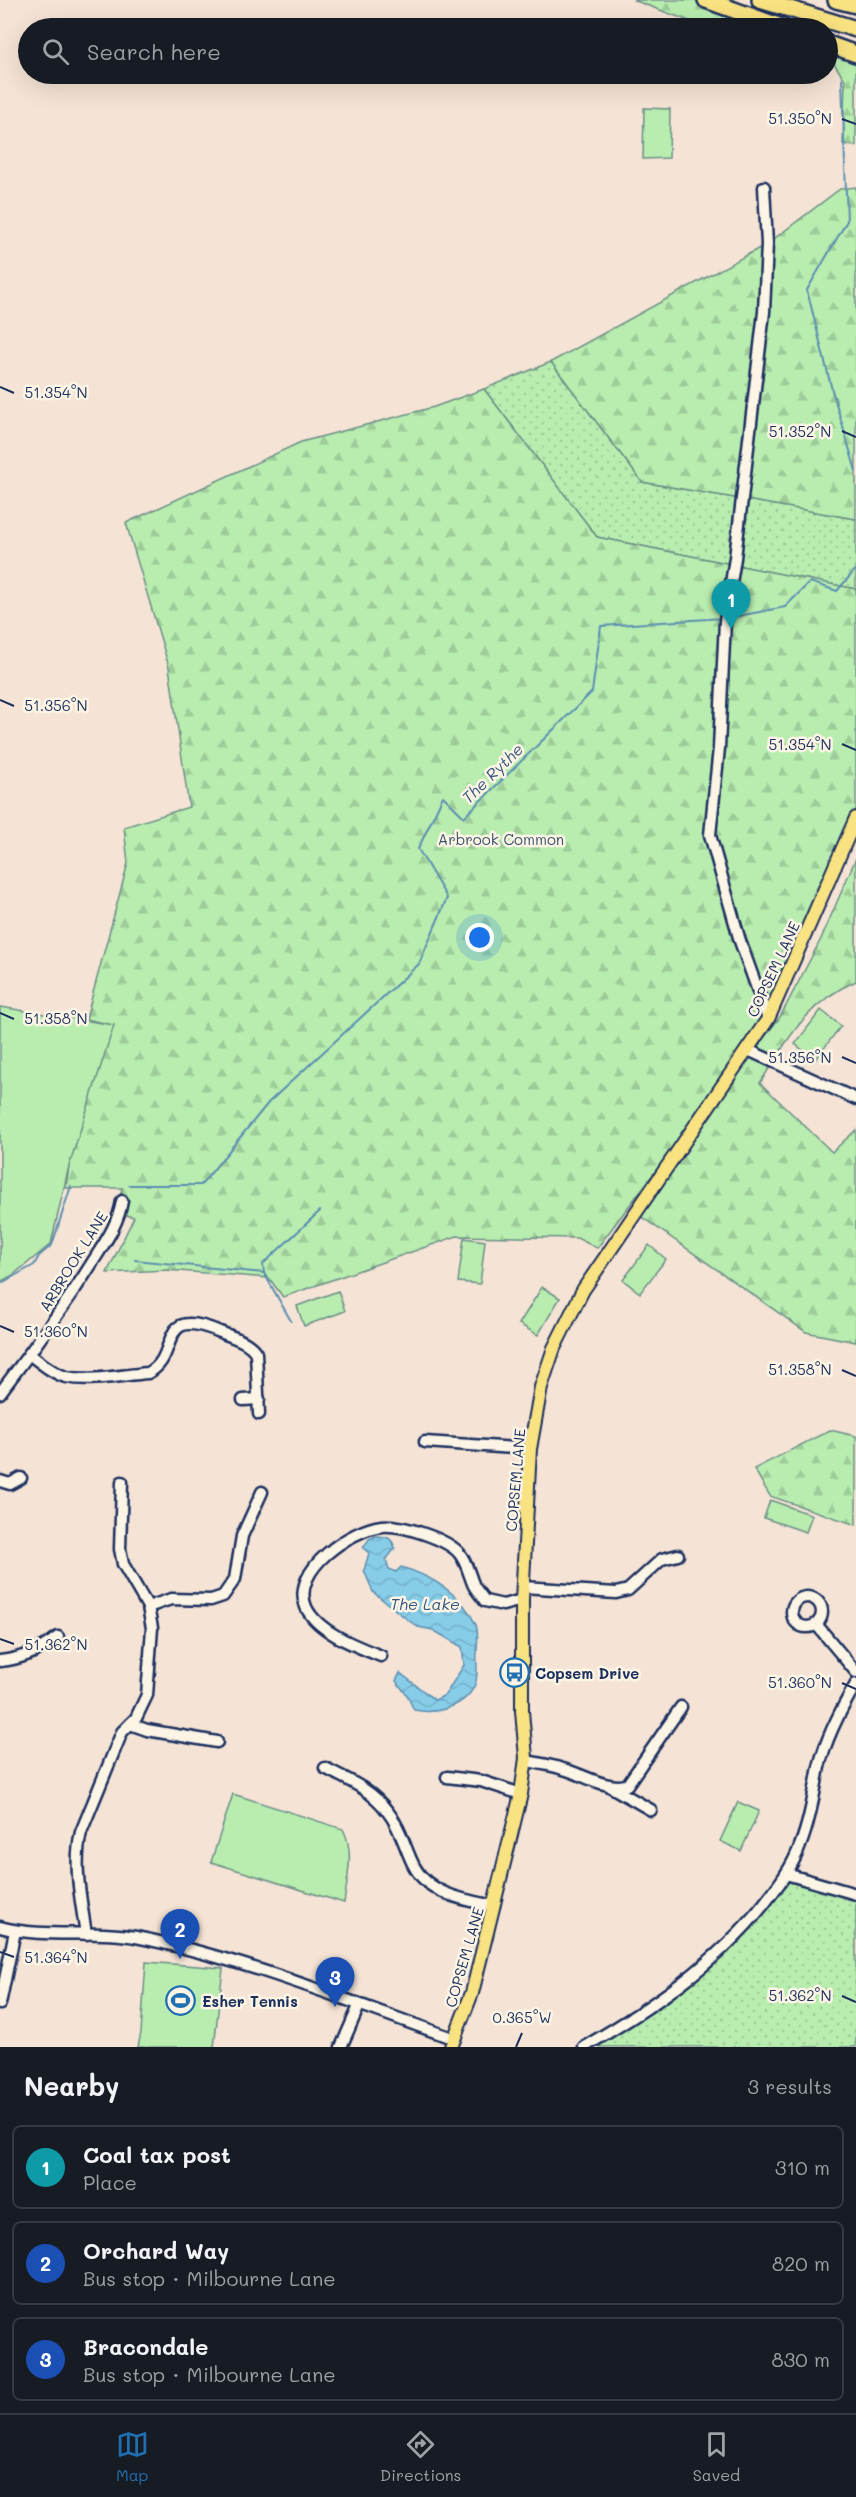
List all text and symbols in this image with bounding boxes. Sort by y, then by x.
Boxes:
search box [18,18,838,84]
icon: search [39,35,72,68]
text: Search here [87,37,221,66]
text: 51.350°N [768,108,832,128]
text: 51.354°N [24,382,88,402]
text: 51.352°N [769,421,831,441]
pin: 1 [712,580,750,629]
text: 51.356°N [24,695,88,715]
text: 51.354°N [768,734,832,754]
water label: The Rythe [457,738,527,807]
park label: Arbrook Common [438,829,564,849]
street label: COPSEM LANE [742,918,804,1020]
your location [465,923,494,952]
text: 51.358°N [24,1008,88,1028]
text: 51.356°N [768,1047,832,1067]
street label: ARBROOK LANE [34,1207,112,1315]
text: 51.360°N [24,1321,88,1341]
text: 51.358°N [768,1359,832,1379]
street label: COPSEM LANE [501,1427,530,1532]
water label: The Lake [390,1593,460,1614]
text: 51.362°N [25,1634,87,1654]
bus stop icon: Copsem Drive [498,1657,530,1689]
place label: Copsem Drive [535,1663,639,1683]
text: 51.360°N [768,1672,832,1692]
street label: COPSEM LANE [440,1904,488,2010]
pin: 2 [160,1910,200,1959]
text: 51.364°N [24,1947,88,1967]
pin: 3 [316,1958,354,2007]
sports icon: Esher Tennis [165,1985,197,2017]
text: 51.362°N [769,1985,831,2005]
place label: Esher Tennis [202,1991,298,2011]
text: 0.365°W [492,2007,552,2027]
text: Nearby [24,2069,119,2103]
text: 3 results [747,2073,832,2099]
text: Coal tax post [83,2140,231,2169]
text: 1 [41,2154,50,2180]
text: 310 m [775,2154,830,2180]
text: Place [83,2169,137,2195]
text: Orchard Way [83,2236,229,2265]
text: 2 [40,2250,51,2276]
text: 820 m [772,2250,830,2276]
text: Bus stop · Milbourne Lane [83,2265,336,2291]
text: Bracondale [83,2332,208,2361]
text: 3 [40,2346,52,2372]
text: 830 m [772,2346,830,2372]
text: Bus stop · Milbourne Lane [83,2361,336,2387]
tab: Map [116,2428,149,2485]
tab: Directions [380,2428,461,2485]
tab: Saved [693,2428,740,2485]

